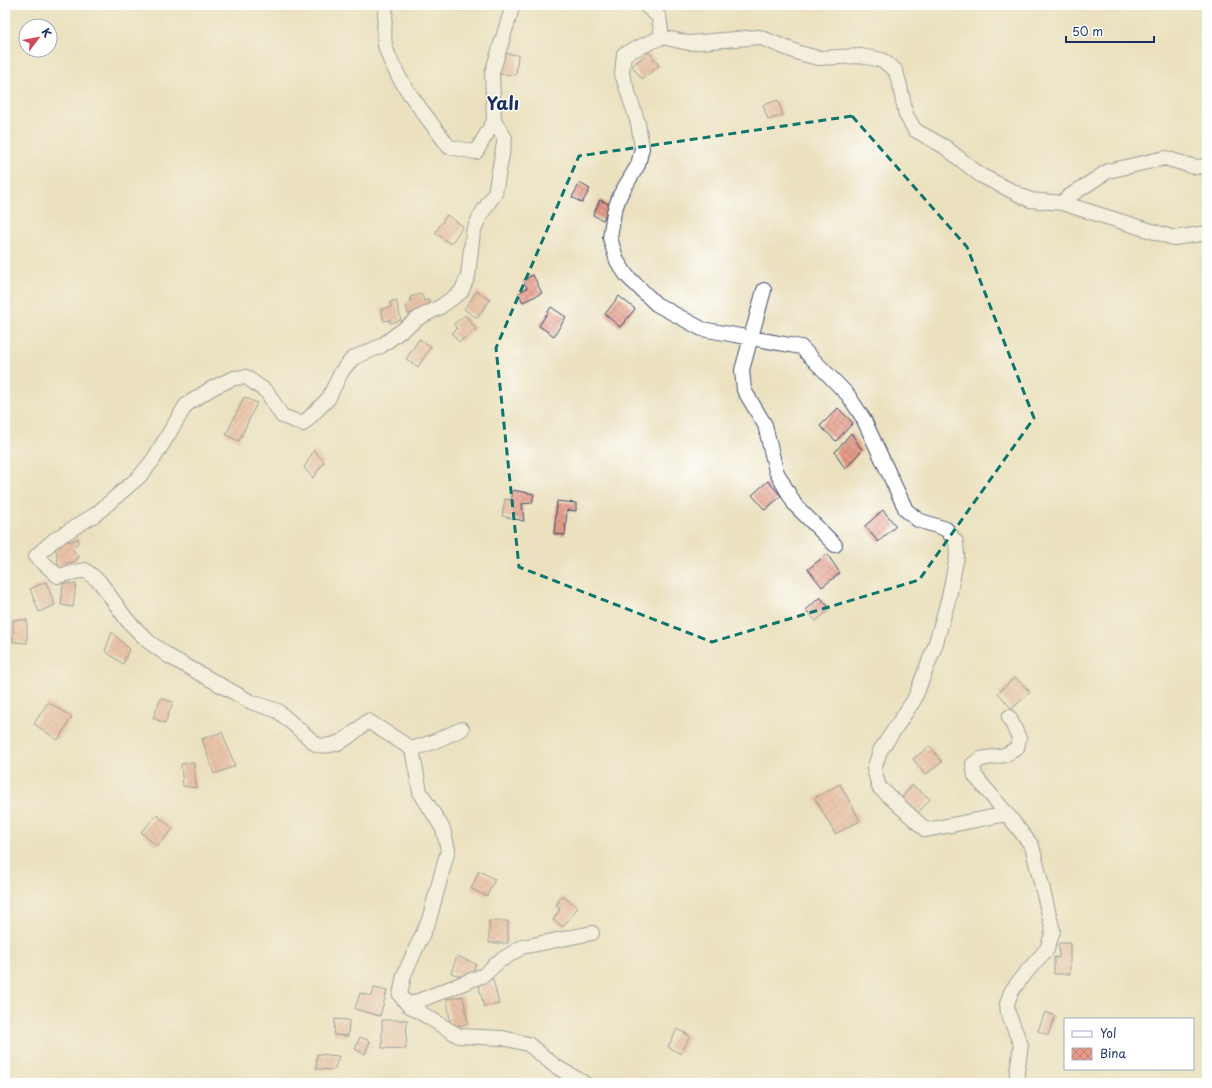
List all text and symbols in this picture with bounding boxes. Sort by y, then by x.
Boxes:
north arrow [18,18,58,58]
scale bar [1066,18,1154,44]
text: 50 m [1072,22,1103,40]
text: K [38,25,56,40]
district label: Yalı [487,89,519,116]
legend [1064,1018,1194,1070]
text: Yol [1100,1024,1116,1042]
text: Bina [1100,1044,1126,1062]

